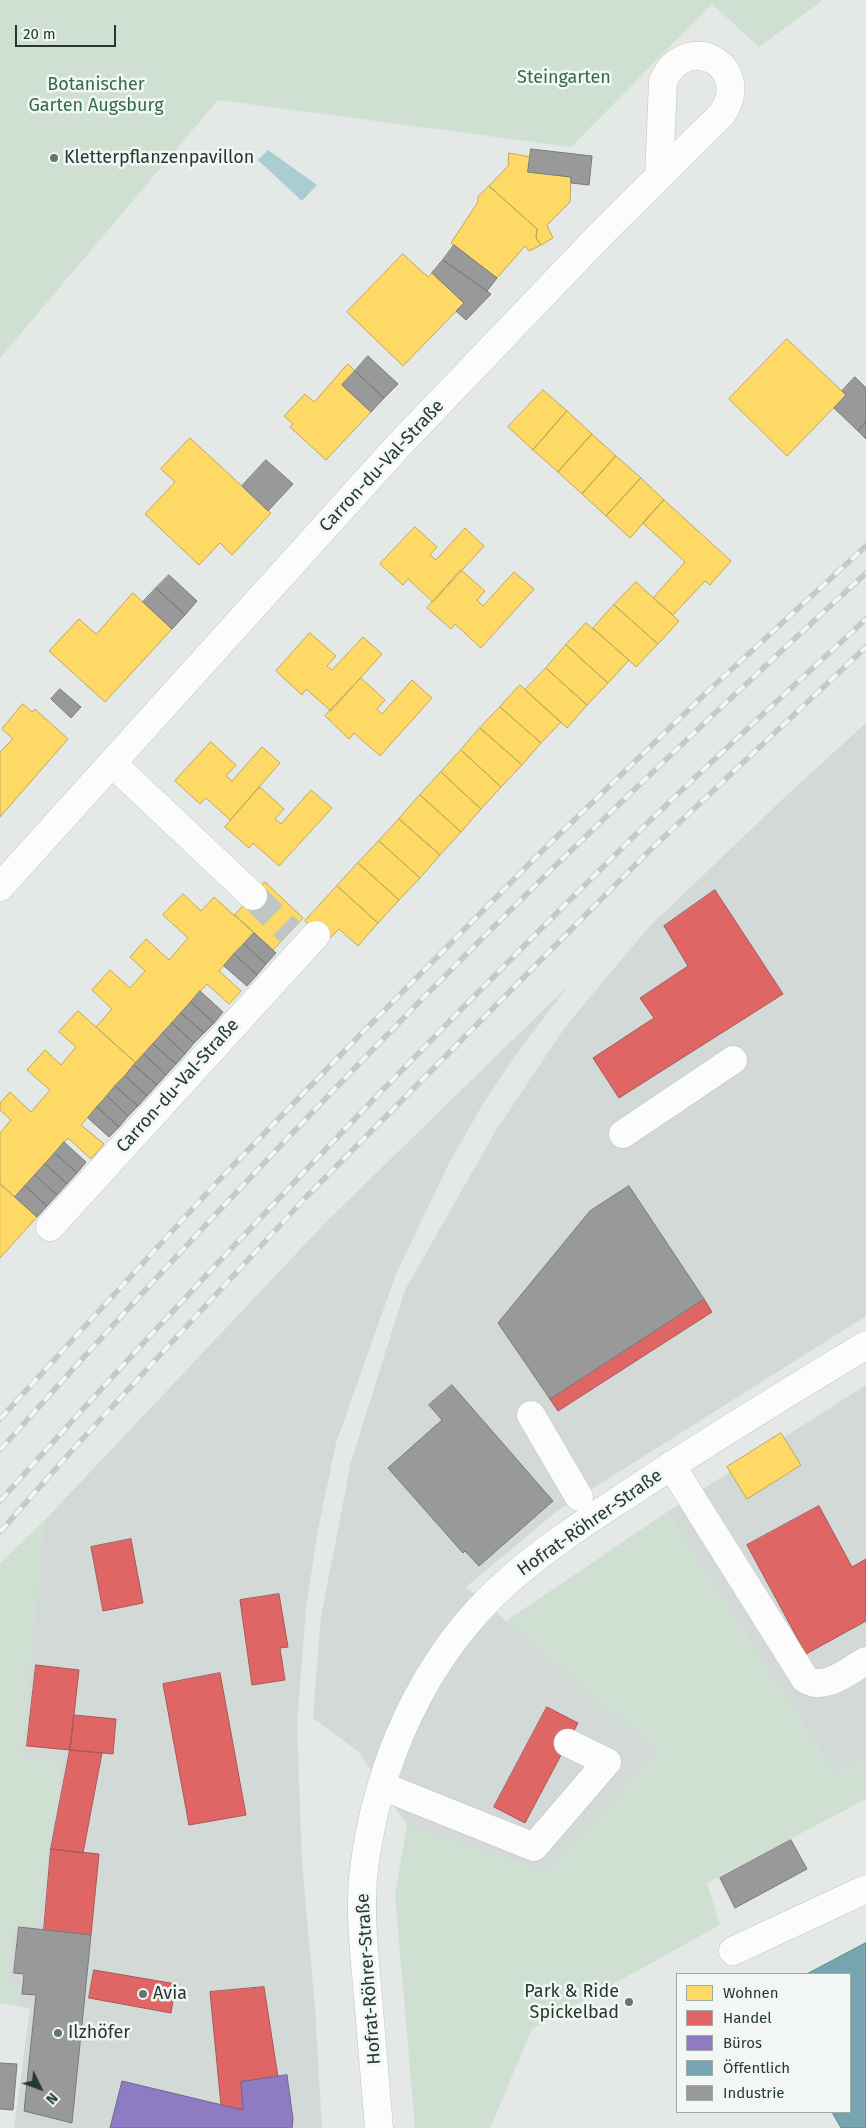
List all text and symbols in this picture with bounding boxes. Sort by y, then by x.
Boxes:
scale bar [18,15,119,47]
text: 20 m [23,25,56,43]
park label: Steingarten [517,67,611,89]
park label: Botanischer Garten Augsburg [28,74,164,116]
place label: Kletterpflanzenpavillon [64,147,254,169]
marker: Kletterpflanzenpavillon [48,152,60,164]
street label: Carron-du-Val-Straße [315,395,449,537]
street label: Carron-du-Val-Straße [112,1015,244,1157]
street label: Hofrat-Röhrer-Straße [514,1465,666,1581]
street label: Hofrat-Röhrer-Straße [352,1893,386,2065]
legend [676,1973,851,2113]
place label: Park & Ride Spickelbad [524,1981,619,2024]
place label: Avia [153,1983,187,2005]
text: Wohnen [723,1984,779,2002]
marker: Avia [137,1988,149,2000]
marker: Park & Ride Spickelbad [623,1996,635,2008]
text: Handel [723,2009,772,2027]
place label: Ilzhöfer [68,2022,130,2044]
marker: Ilzhöfer [52,2027,64,2039]
text: Büros [723,2034,762,2052]
text: Öffentlich [723,2059,790,2077]
north arrow [15,2063,65,2113]
text: Industrie [723,2084,785,2102]
text: N [42,2089,61,2108]

